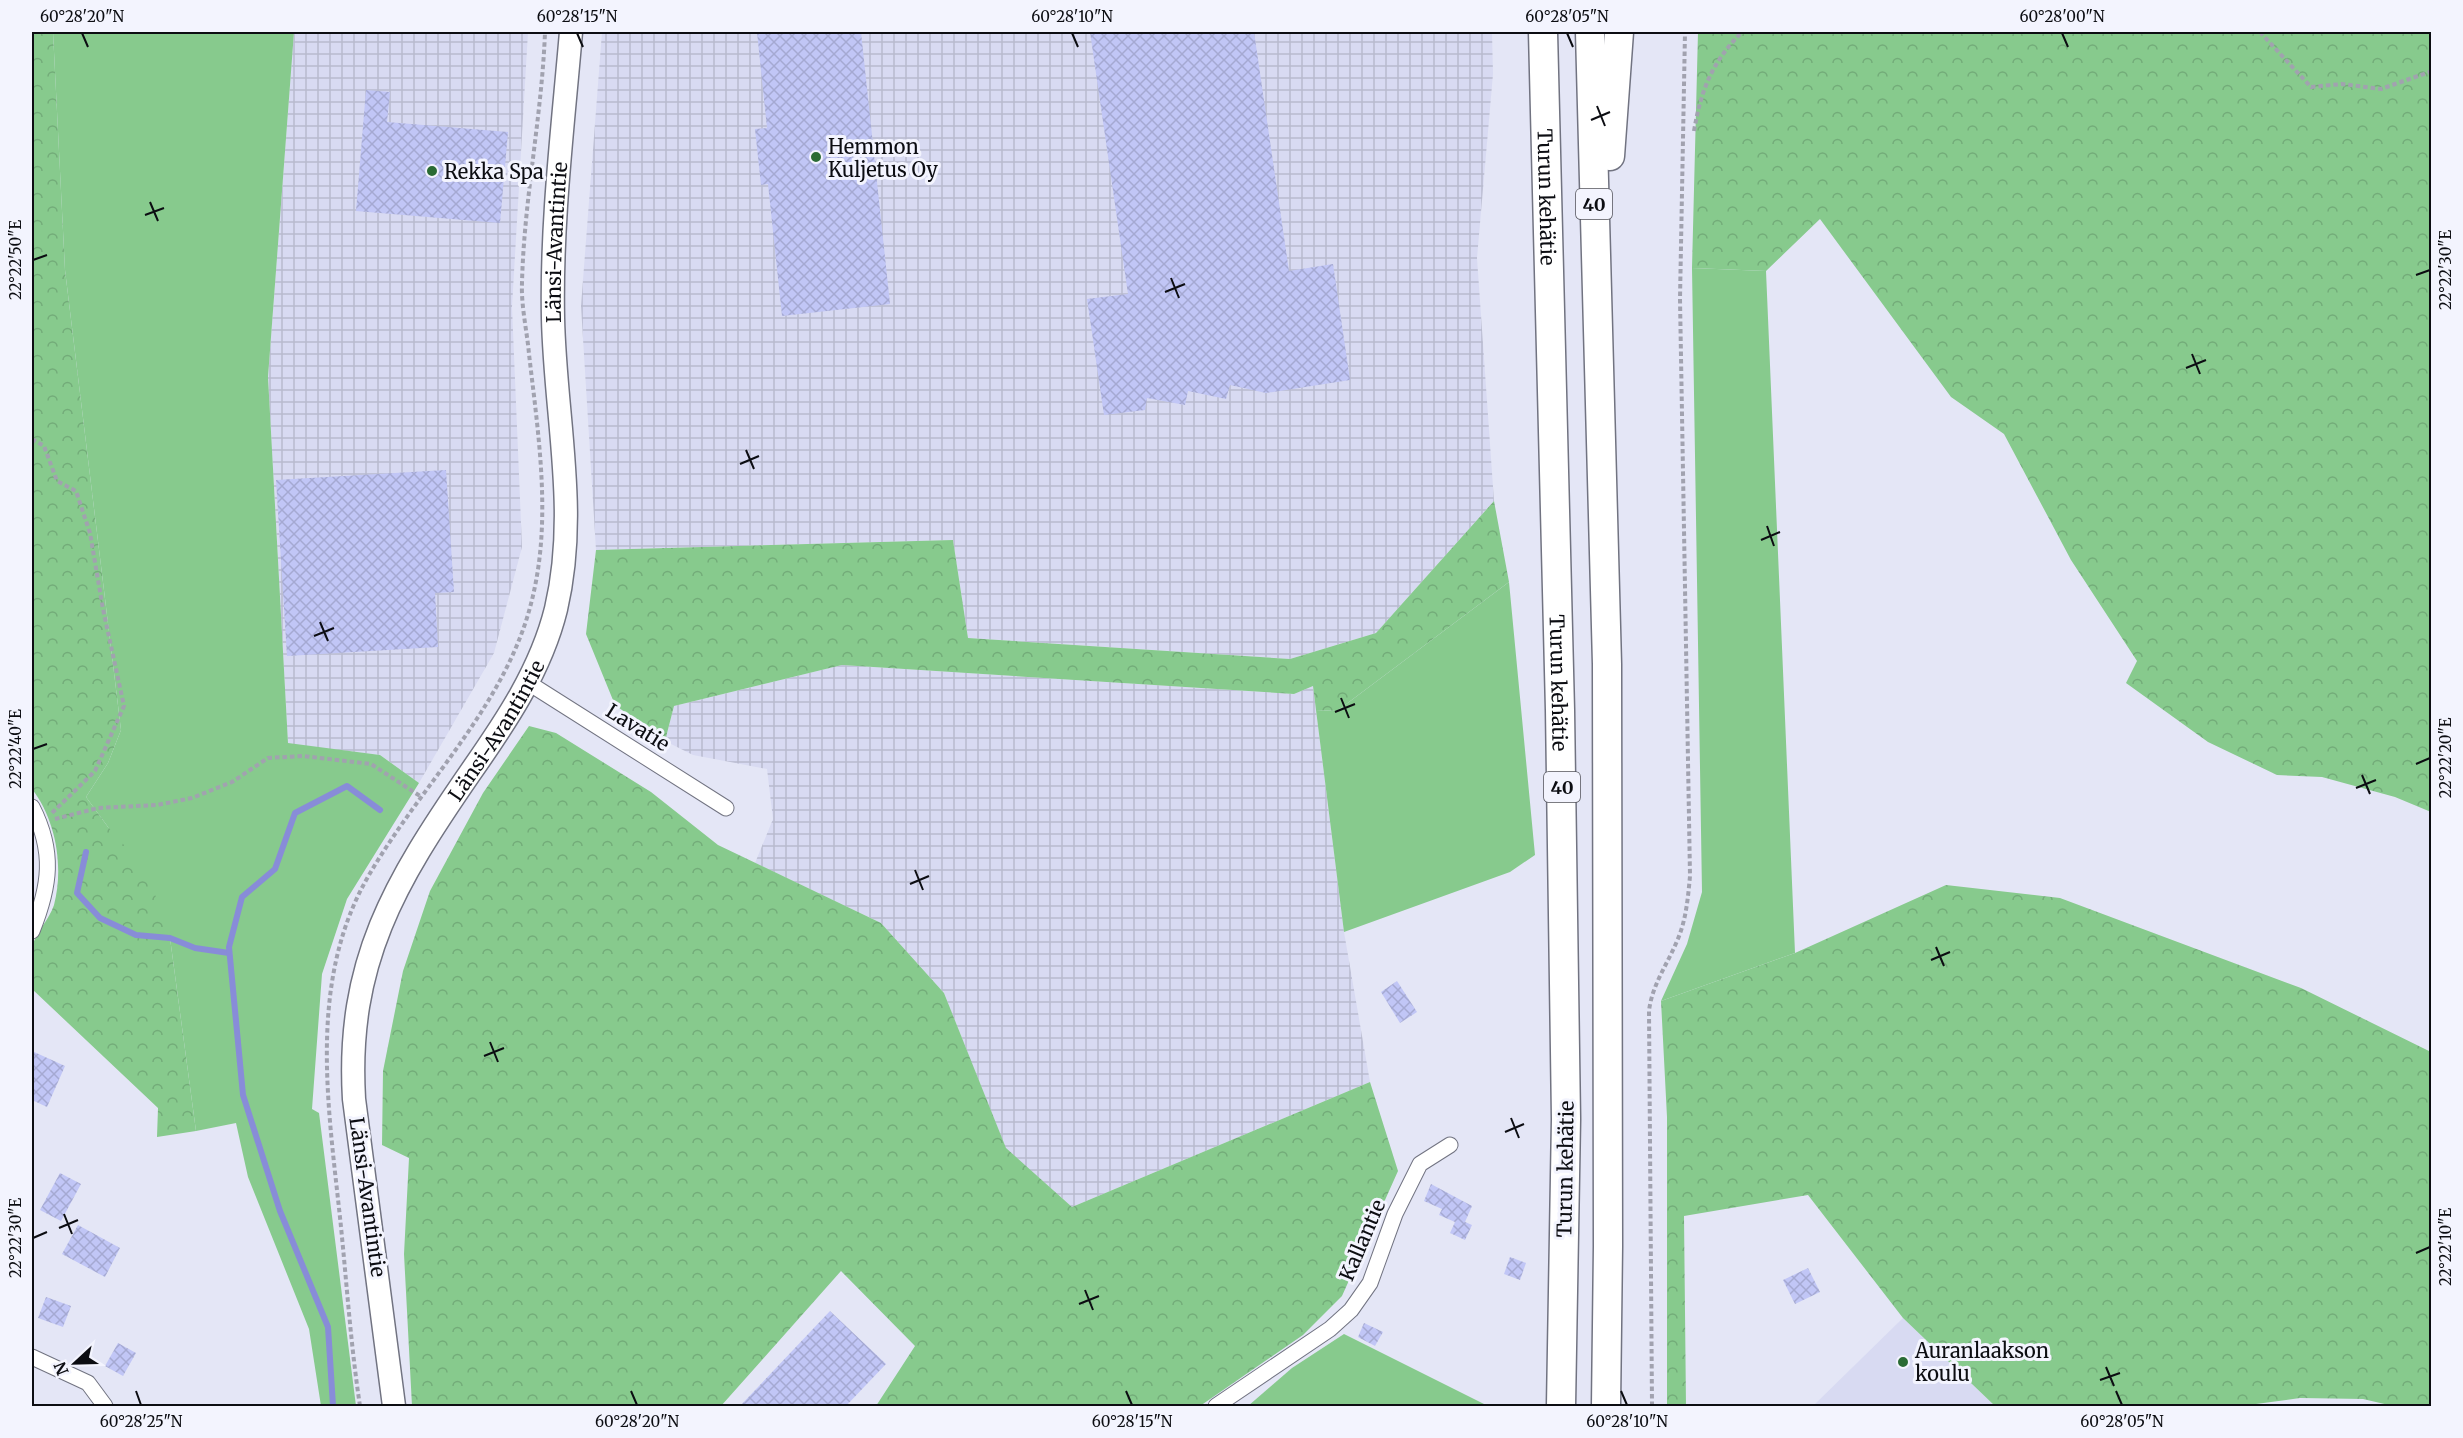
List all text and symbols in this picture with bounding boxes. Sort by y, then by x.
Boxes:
text: 60°28'20"N [40,7,124,26]
text: 60°28'15"N [537,7,618,26]
text: 60°28'10"N [1031,7,1113,26]
text: 60°28'05"N [1525,7,1609,26]
text: 60°28'00"N [2020,7,2105,26]
street label: Turun kehätie [1533,128,1561,266]
place label: Hemmon Kuljetus Oy [828,134,938,182]
marker: Hemmon Kuljetus Oy [809,150,823,164]
place label: Rekka Spa [444,159,544,184]
street label: Länsi-Avantintie [540,161,572,323]
marker: Rekka Spa [425,164,439,178]
road number: 40 [1576,189,1612,219]
text: 22°22'50"E [6,220,25,300]
text: 22°22'30"E [2436,229,2455,310]
street label: Turun kehätie [1545,614,1573,751]
street label: Länsi-Avantintie [442,656,549,805]
street label: Lavatie [602,698,674,756]
text: 22°22'40"E [6,709,25,789]
text: 22°22'20"E [2436,717,2455,798]
road number: 40 [1544,772,1580,802]
street label: Turun kehätie [1551,1100,1579,1238]
street label: Länsi-Avantintie [344,1115,392,1279]
street label: Kallantie [1334,1196,1390,1284]
text: 22°22'30"E [6,1197,25,1278]
text: 22°22'10"E [2436,1208,2455,1286]
north arrow [45,1333,105,1393]
place label: Auranlaakson koulu [1914,1338,2049,1386]
marker: Auranlaakson koulu [1896,1355,1910,1369]
text: N [49,1359,73,1378]
text: 60°28'25"N [100,1412,183,1431]
text: 60°28'20"N [595,1412,679,1431]
text: 60°28'15"N [1092,1412,1173,1431]
text: 60°28'10"N [1586,1412,1668,1431]
text: 60°28'05"N [2080,1412,2164,1431]

